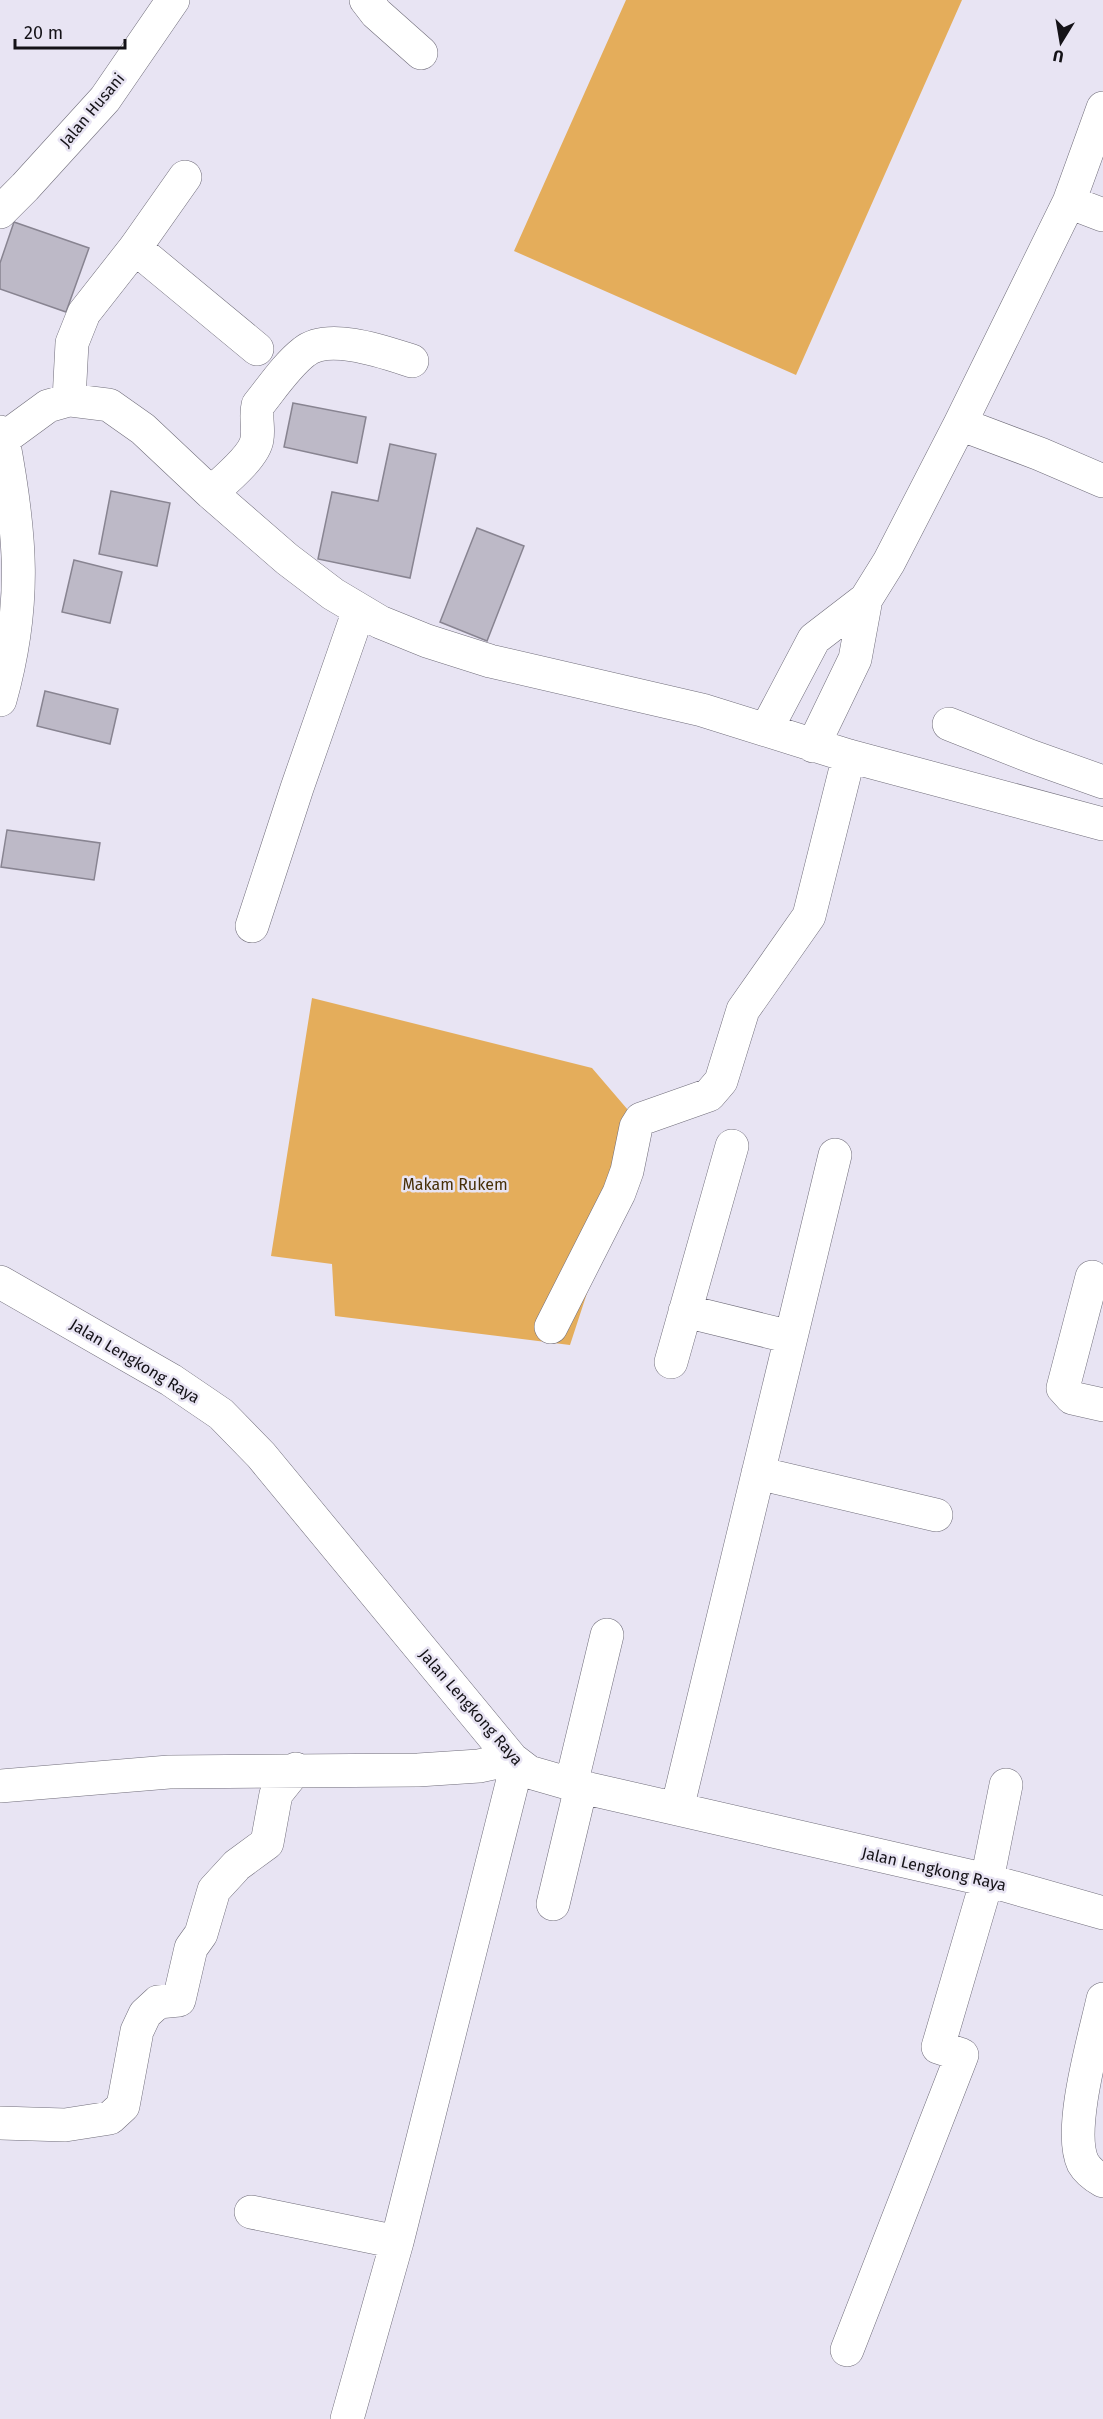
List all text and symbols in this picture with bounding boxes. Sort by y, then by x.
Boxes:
scale bar [15,12,124,50]
north arrow [1031,12,1091,72]
text: 20 m [24,22,63,44]
text: U [1051,46,1065,67]
street label: Jalan Husani [56,69,128,151]
park label: Makam Rukem [402,1175,508,1194]
street label: Jalan Lengkong Raya [67,1315,203,1407]
street label: Jalan Lengkong Raya [415,1645,527,1769]
street label: Jalan Lengkong Raya [860,1843,1008,1895]

